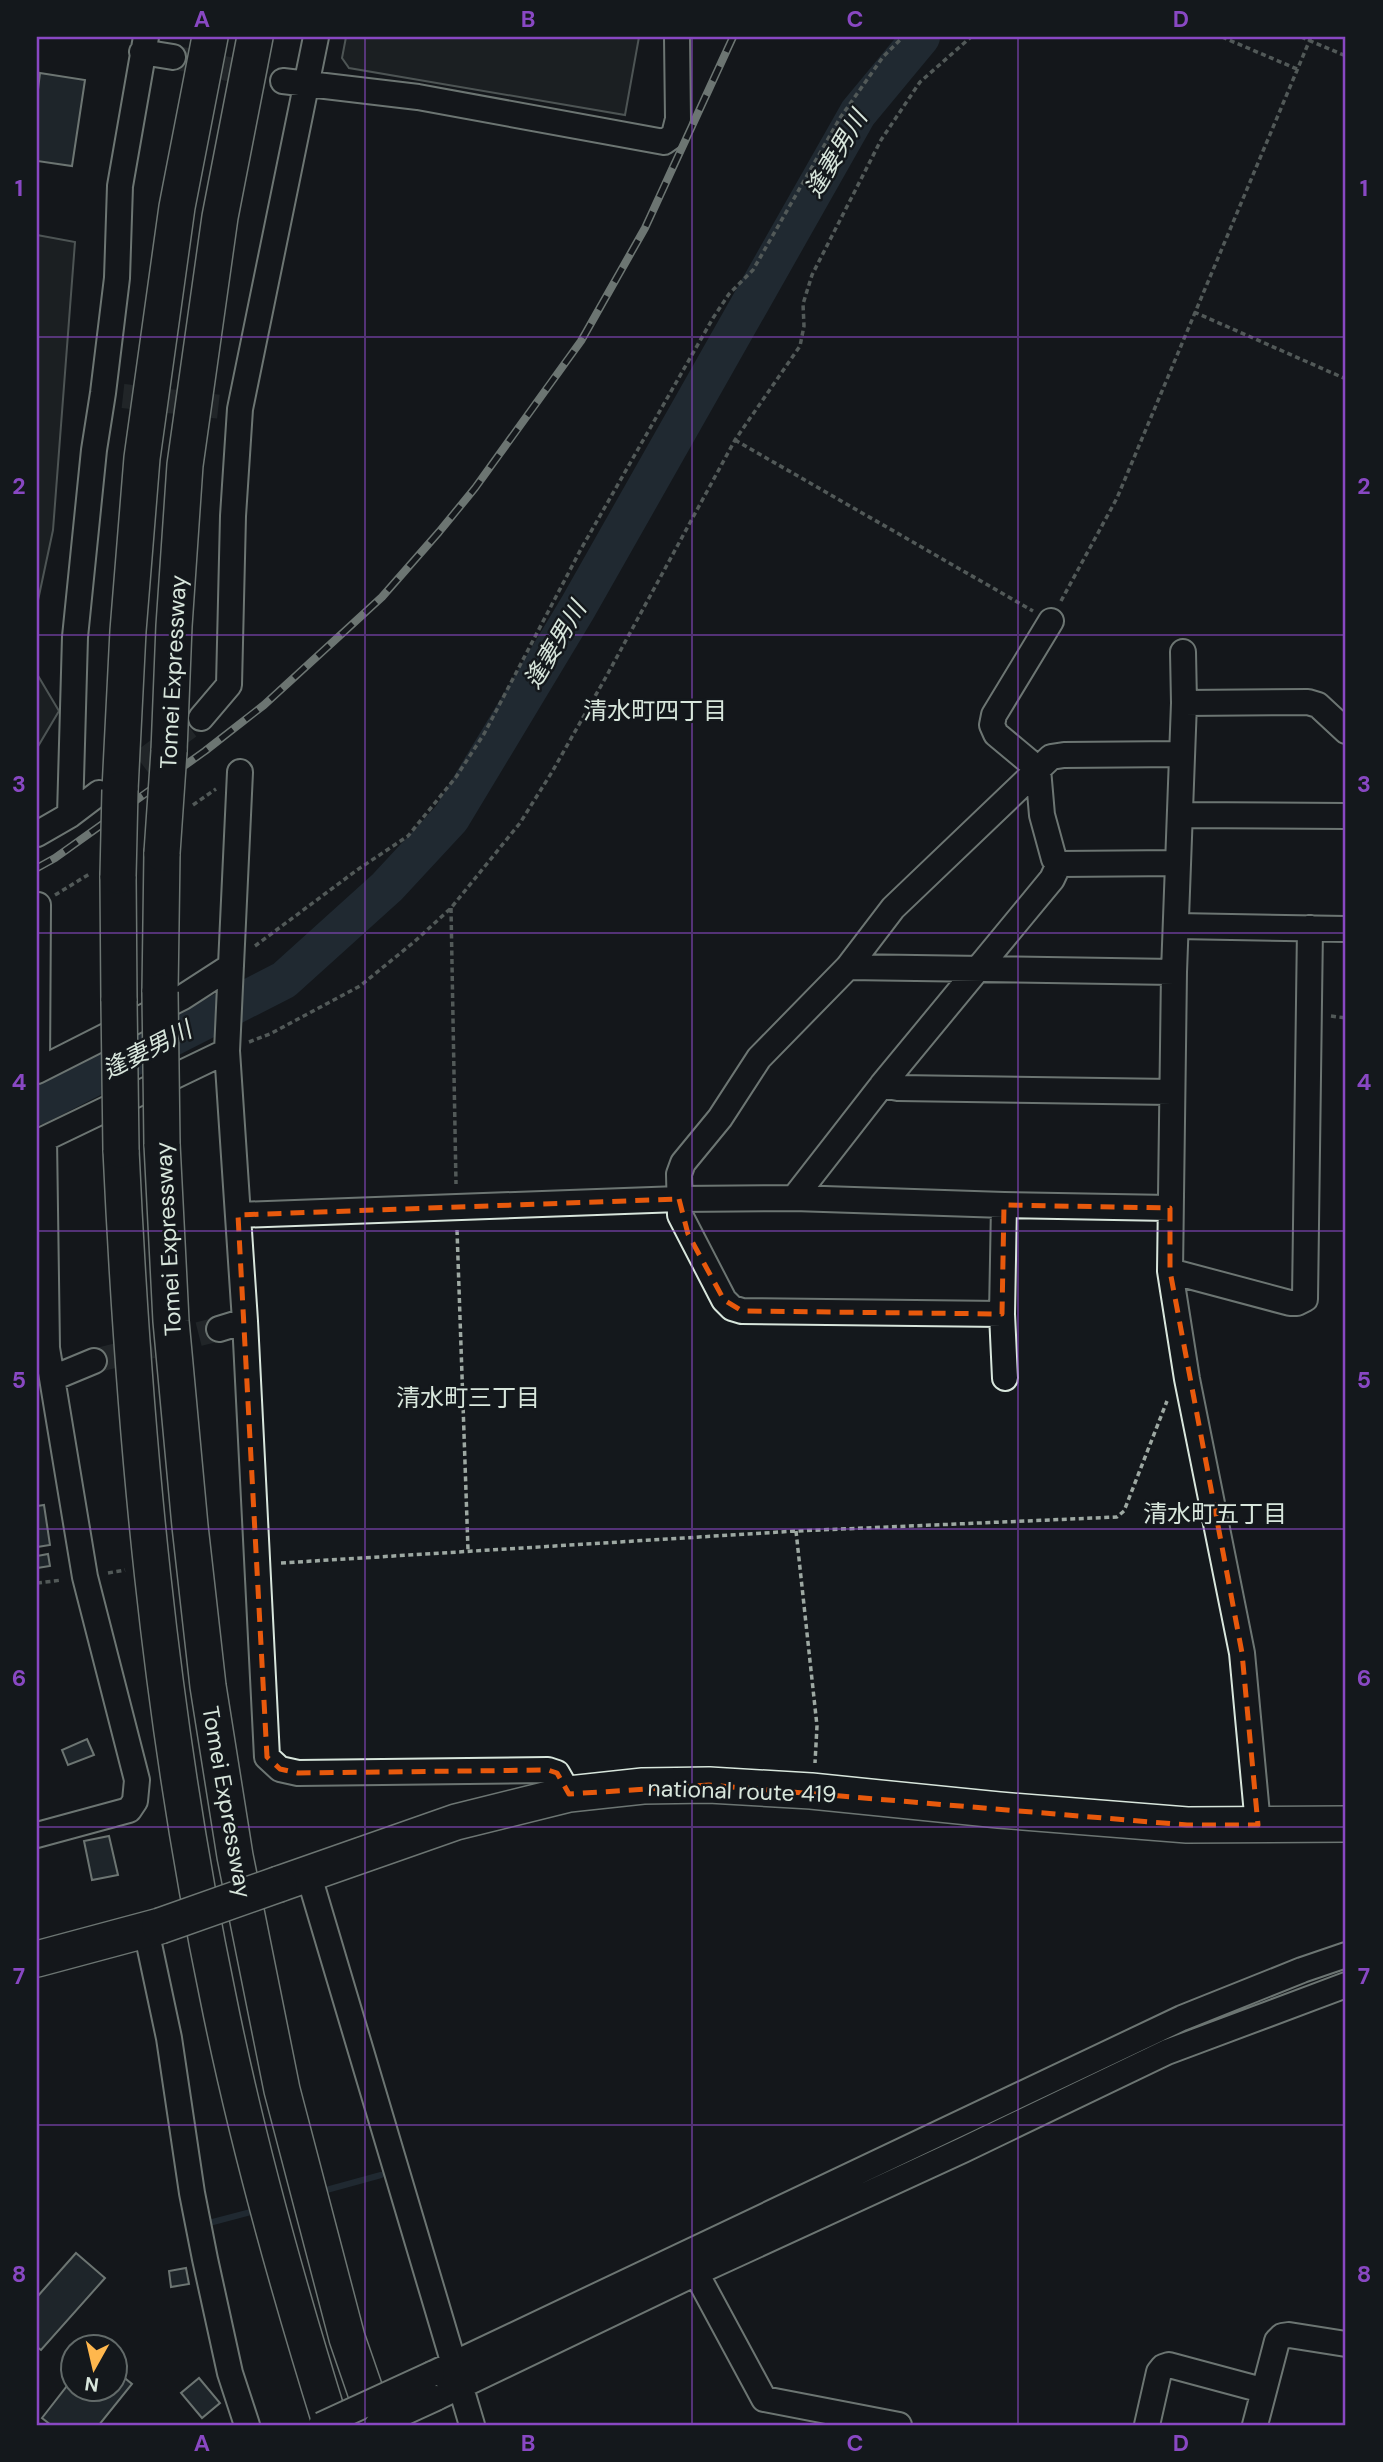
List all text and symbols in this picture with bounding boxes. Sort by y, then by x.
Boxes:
text: A [194,4,210,34]
text: B [521,4,535,34]
text: C [847,4,863,34]
text: D [1173,4,1189,34]
water label: 逢妻男川 [798,102,875,203]
text: 1 [15,173,23,203]
text: 1 [1360,173,1368,203]
text: 2 [12,471,26,501]
text: 2 [1357,471,1371,501]
street label: Tomei Expressway [153,574,193,770]
water label: 逢妻男川 [517,593,594,694]
district label: 清水町四丁目 [583,695,727,726]
text: 3 [12,769,26,799]
text: 3 [1357,769,1371,799]
water label: 逢妻男川 [97,1013,199,1085]
text: 4 [12,1067,27,1097]
text: 4 [1357,1067,1372,1097]
street label: Tomei Expressway [148,1141,188,1337]
text: 5 [12,1365,26,1395]
text: 5 [1357,1365,1371,1395]
district label: 清水町三丁目 [396,1382,540,1413]
district label: 清水町五丁目 [1143,1498,1287,1529]
text: 6 [12,1663,26,1693]
text: 6 [1357,1663,1371,1693]
street label: Tomei Expressway [195,1704,259,1901]
street label: national route 419 [647,1773,837,1809]
text: 7 [13,1961,25,1991]
text: 7 [1358,1961,1370,1991]
text: 8 [12,2259,26,2289]
text: 8 [1357,2259,1371,2289]
north arrow [60,2332,130,2402]
text: N [83,2371,100,2398]
text: A [194,2428,210,2458]
text: B [521,2428,535,2458]
text: C [847,2428,863,2458]
text: D [1173,2428,1189,2458]

